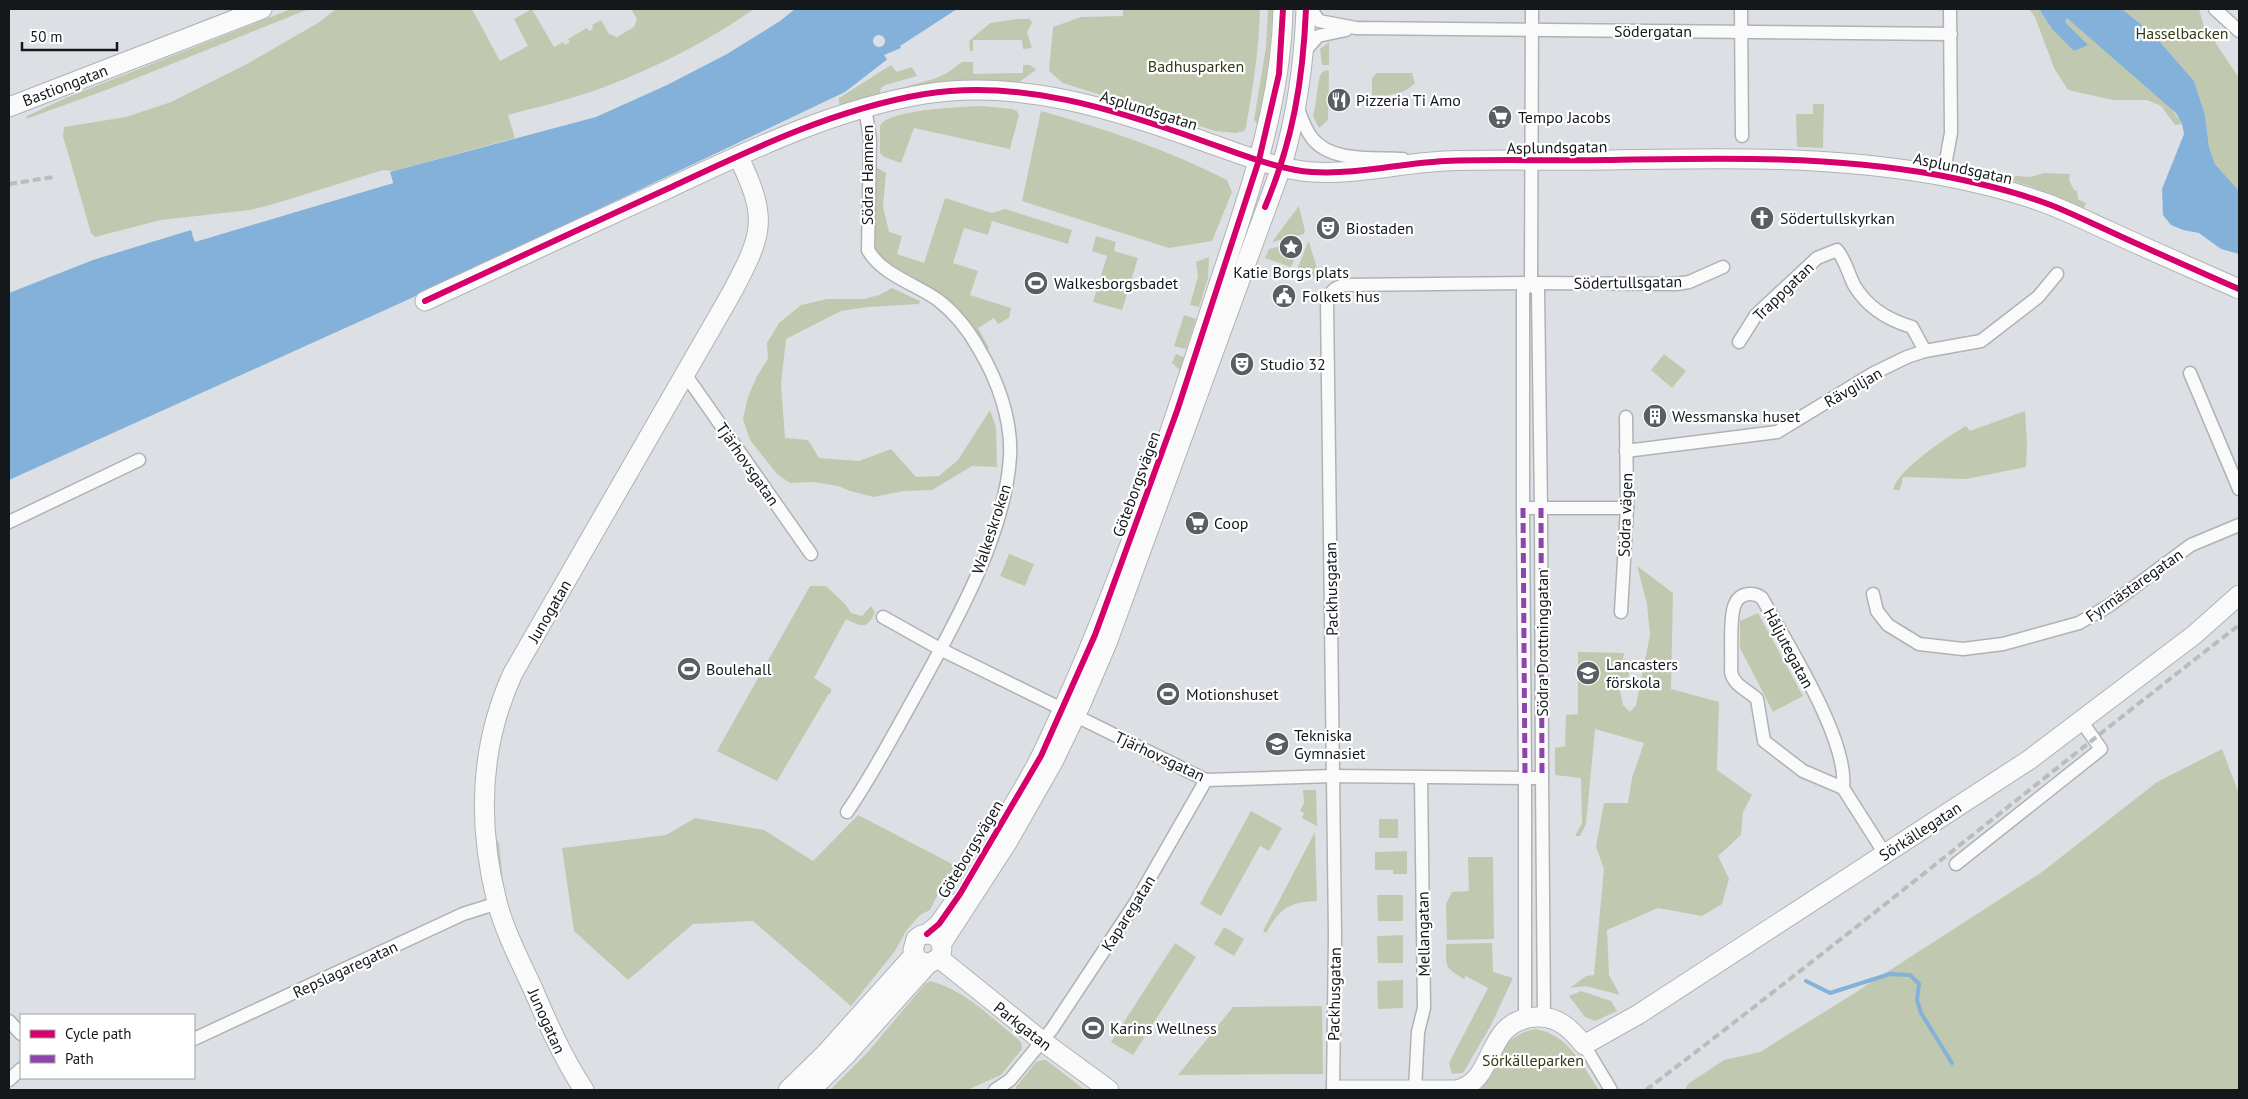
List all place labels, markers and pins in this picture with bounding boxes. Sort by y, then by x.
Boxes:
restaurant icon: Pizzeria Ti Amo [1326,87,1352,113]
place label: Pizzeria Ti Amo [1356,90,1461,110]
supermarket icon: Tempo Jacobs [1487,104,1513,130]
place label: Tempo Jacobs [1518,107,1611,127]
church icon: Södertullskyrkan [1749,205,1775,231]
place label: Södertullskyrkan [1780,208,1895,228]
theatre icon: Biostaden [1315,215,1341,241]
place label: Biostaden [1346,218,1414,238]
place icon: Katie Borgs plats [1278,234,1304,260]
place label: Katie Borgs plats [1233,262,1349,282]
sports icon: Walkesborgsbadet [1023,270,1049,296]
place label: Walkesborgsbadet [1054,273,1179,293]
public building icon: Folkets hus [1271,283,1297,309]
place label: Folkets hus [1302,286,1380,306]
theatre icon: Studio 32 [1229,351,1255,377]
place label: Studio 32 [1260,354,1326,374]
building icon: Wessmanska huset [1642,403,1668,429]
place label: Wessmanska huset [1672,406,1801,426]
supermarket icon: Coop [1184,510,1210,536]
place label: Coop [1214,513,1248,533]
place label: Lancasters förskola [1606,654,1678,692]
sports icon: Boulehall [676,656,702,682]
place label: Boulehall [706,659,772,679]
school or university icon: Lancasters förskola [1575,660,1601,686]
sports icon: Motionshuset [1155,681,1181,707]
place label: Motionshuset [1186,684,1279,704]
place label: Tekniska Gymnasiet [1294,725,1366,763]
school or university icon: Tekniska Gymnasiet [1264,731,1290,757]
sports icon: Karins Wellness [1080,1015,1106,1041]
place label: Karins Wellness [1110,1018,1217,1038]

